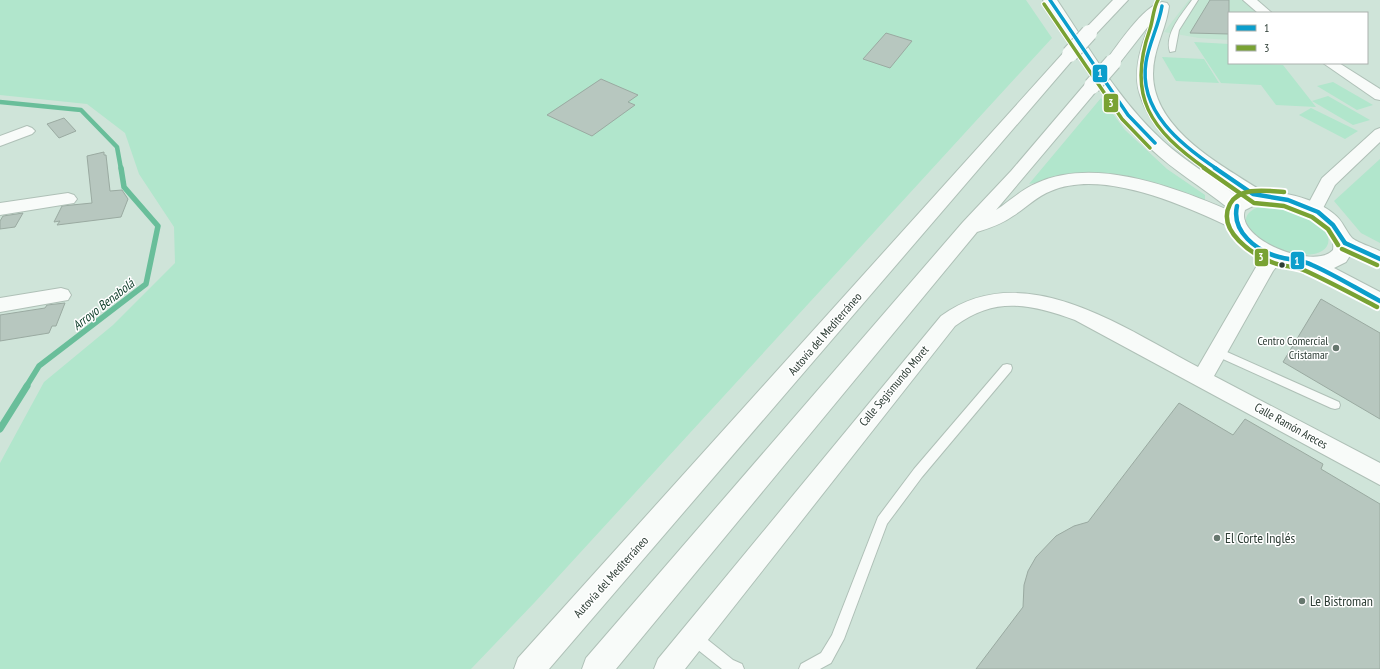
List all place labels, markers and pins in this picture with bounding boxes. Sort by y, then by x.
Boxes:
unlabelled marker [1277,260,1287,270]
place label: Centro Comercial Cristamar [1257,333,1329,362]
marker: Centro Comercial Cristamar [1331,343,1341,353]
place label: El Corte Inglés [1225,529,1295,547]
marker: El Corte Inglés [1212,533,1222,543]
place label: Le Bistroman [1310,592,1373,610]
marker: Le Bistroman [1297,596,1307,606]

